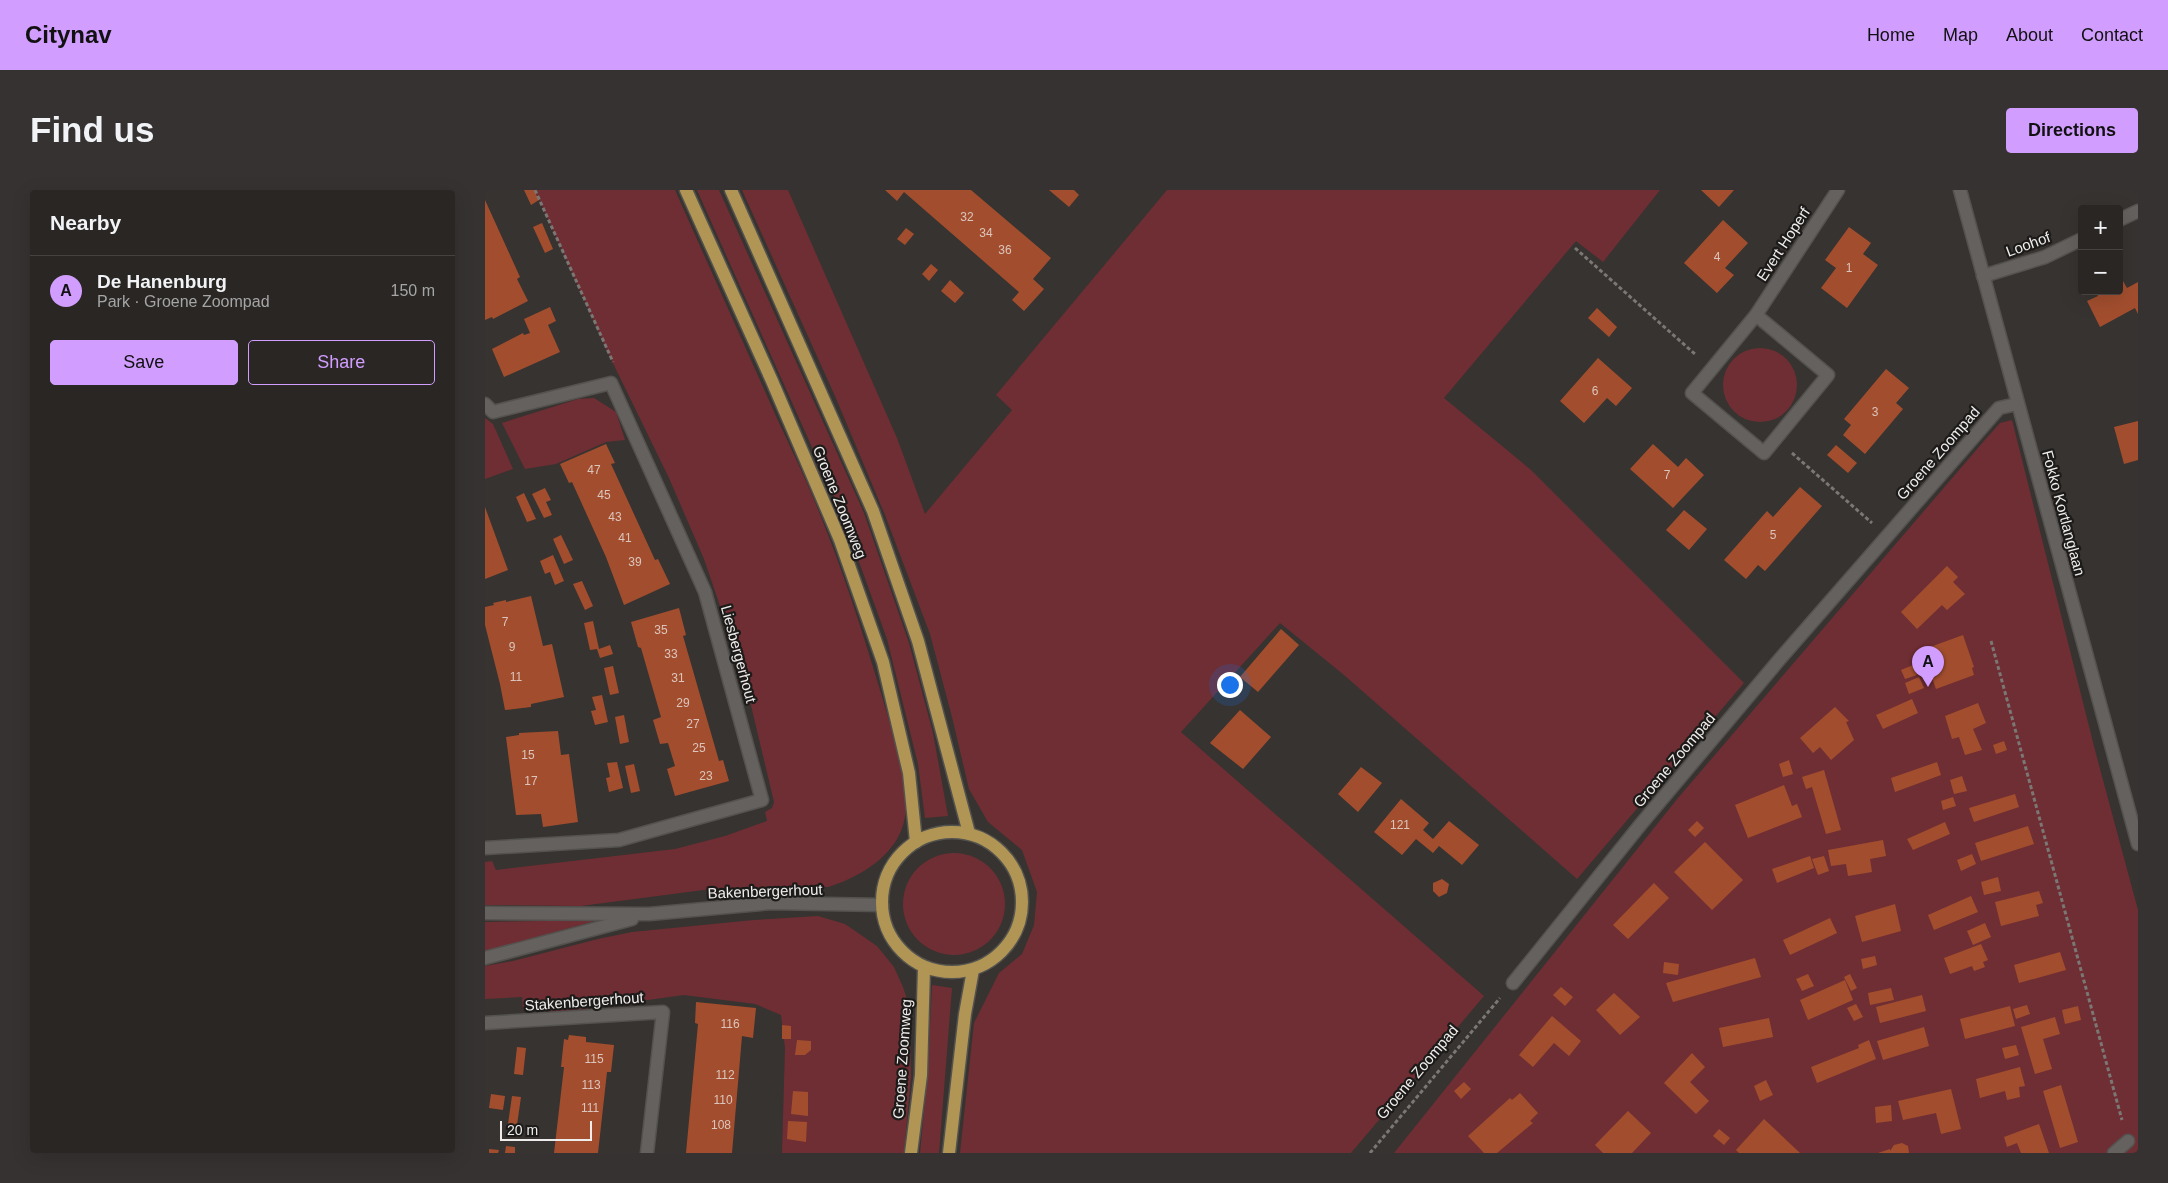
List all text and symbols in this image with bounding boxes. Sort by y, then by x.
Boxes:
text: Citynav [25,21,112,48]
text: Home [1867,25,1915,45]
text: Map [1943,25,1978,45]
text: About [2006,25,2053,45]
text: Contact [2081,25,2143,45]
button: Directions [2006,108,2138,153]
text: Find us [30,110,154,149]
street label: Evert Hoperf [1753,203,1814,284]
map controls [2078,205,2123,295]
button: + [2078,205,2123,250]
house number: 32 [960,210,974,224]
text: Nearby [50,211,121,234]
house number: 34 [979,226,993,240]
street label: Loohof [2004,228,2053,260]
house number: 36 [998,243,1012,257]
house number: 4 [1714,250,1721,264]
button: − [2078,250,2123,295]
house number: 1 [1846,261,1853,275]
text: De Hanenburg [97,271,227,292]
text: A [60,282,72,299]
text: 150 m [391,282,435,299]
text: Park · Groene Zoompad [97,293,270,310]
button: Save [50,340,238,385]
button: Share [248,340,435,385]
house number: 6 [1592,384,1599,398]
street label: Groene Zoompad [1893,403,1983,503]
house number: 3 [1872,405,1879,419]
street label: Groene Zoomweg [810,443,870,561]
street label: Fokko Kortlanglaan [2039,448,2089,578]
house number: 47 [587,463,601,477]
house number: 7 [1664,468,1671,482]
house number: 45 [597,488,611,502]
house number: 43 [608,510,622,524]
house number: 5 [1770,528,1777,542]
house number: 41 [618,531,632,545]
house number: 39 [628,555,642,569]
street label: Liesbergerhout [718,603,760,705]
house number: 7 [502,615,509,629]
house number: 35 [654,623,668,637]
house number: 9 [509,640,516,654]
pin: A [1912,646,1944,687]
house number: 33 [664,647,678,661]
house number: 11 [510,670,523,684]
house number: 31 [671,671,685,685]
your location [1217,672,1243,698]
house number: 29 [676,696,690,710]
street label: Groene Zoompad [1630,710,1718,810]
house number: 27 [686,717,700,731]
house number: 25 [692,741,706,755]
house number: 15 [521,748,535,762]
house number: 23 [699,769,713,783]
house number: 17 [524,774,538,788]
house number: 121 [1390,818,1410,832]
street label: Bakenbergerhout [707,880,824,902]
street label: Stakenbergerhout [524,988,645,1014]
street label: Groene Zoomweg [889,999,915,1119]
house number: 116 [720,1017,740,1031]
street label: Groene Zoompad [1373,1022,1461,1122]
house number: 115 [584,1052,604,1066]
house number: 112 [715,1068,735,1082]
house number: 113 [581,1078,601,1092]
house number: 110 [713,1093,733,1107]
house number: 111 [581,1101,599,1115]
scale bar [500,1118,593,1141]
house number: 108 [711,1118,731,1132]
text: 20 m [507,1122,538,1138]

